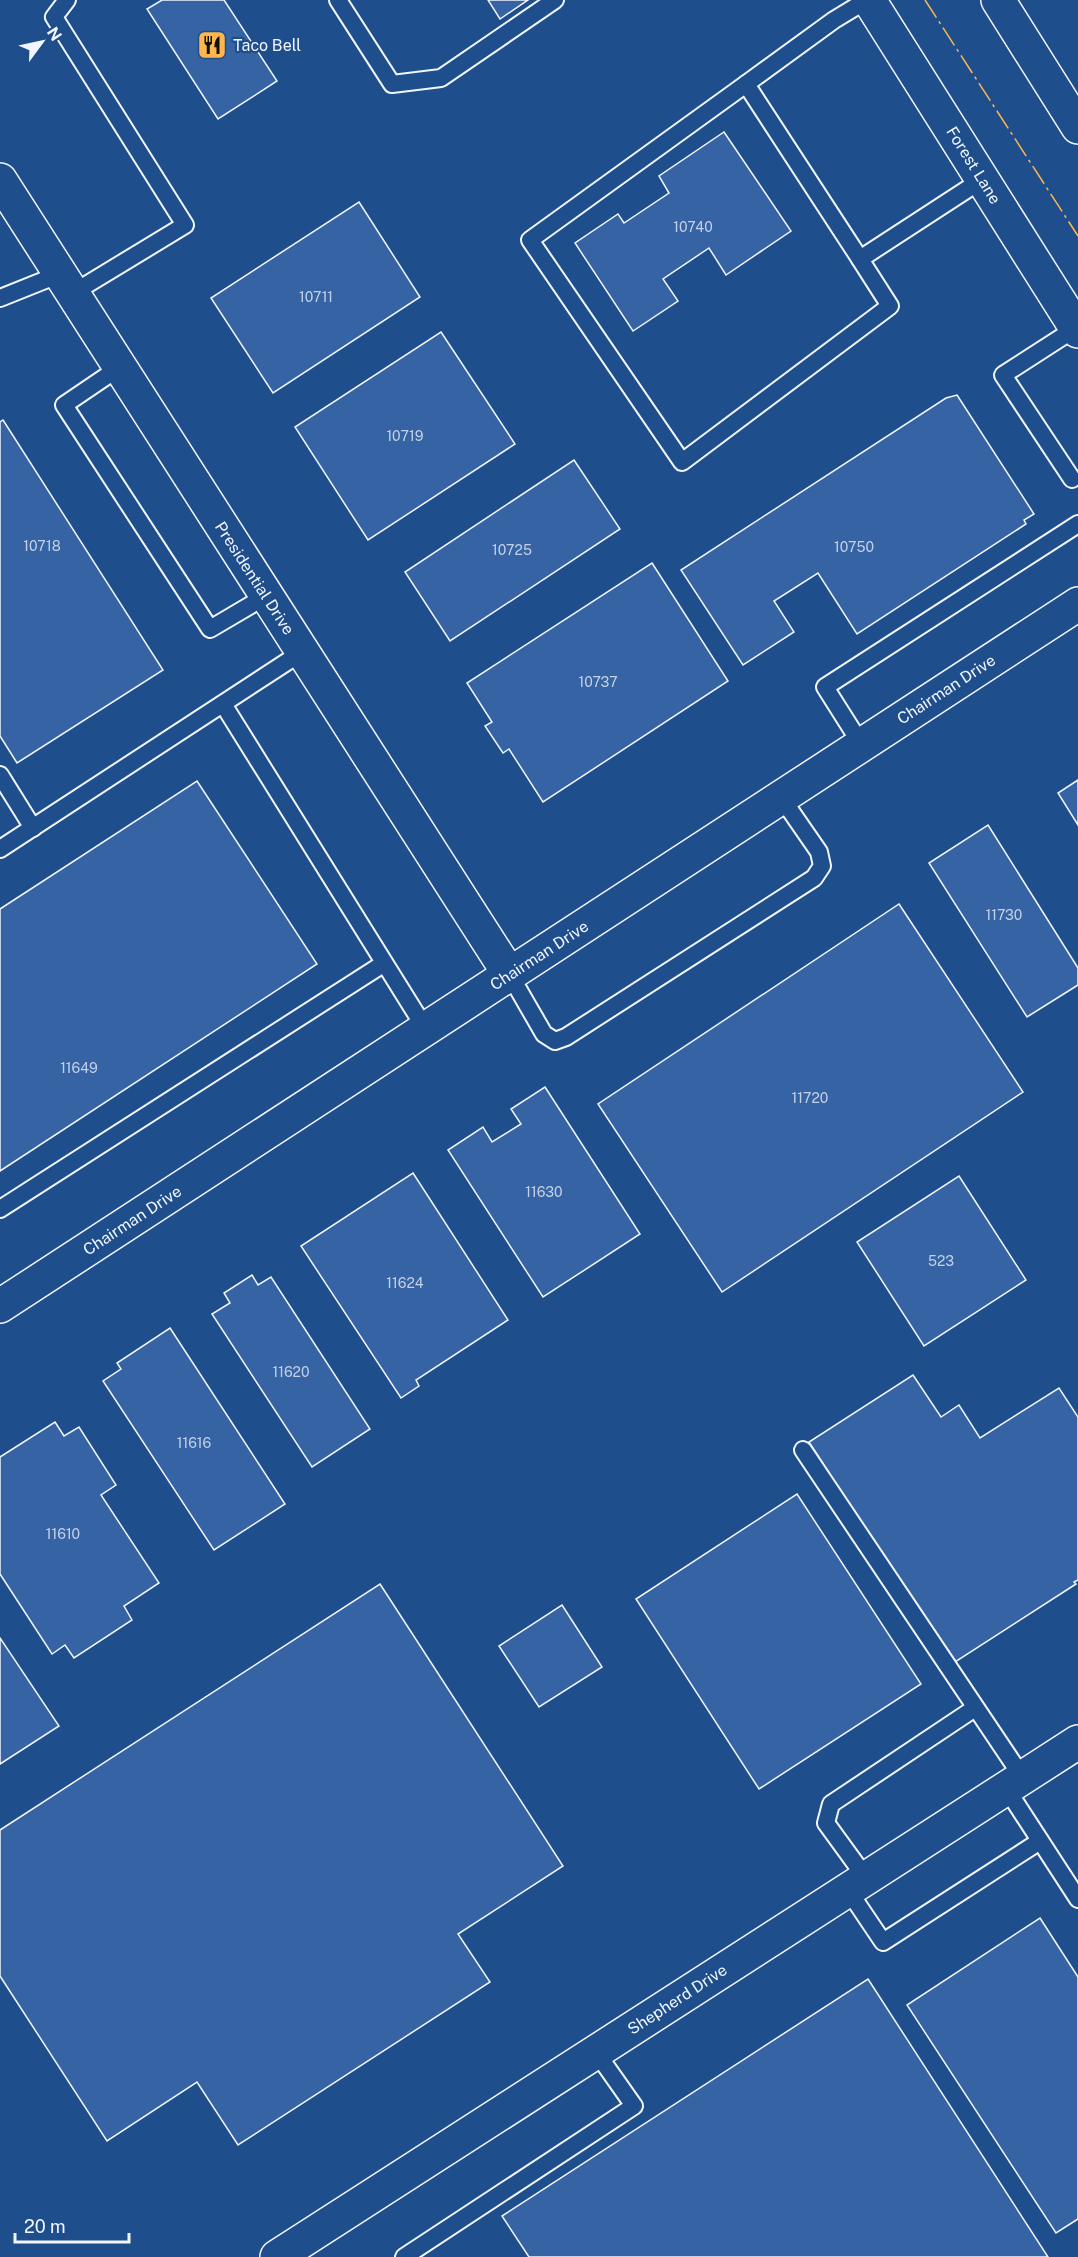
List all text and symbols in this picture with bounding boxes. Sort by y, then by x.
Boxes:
north arrow [12,12,72,72]
text: N [43,24,66,45]
restaurant icon: Taco Bell [196,29,228,61]
place label: Taco Bell [233,36,301,55]
street label: Forest Lane [942,123,1005,207]
house number: 10740 [673,219,713,235]
house number: 10711 [299,289,333,305]
house number: 10719 [386,428,424,444]
street label: Presidential Drive [211,518,298,638]
house number: 10718 [23,538,61,554]
house number: 10750 [834,539,874,555]
house number: 10725 [492,542,532,558]
street label: Chairman Drive [894,651,999,728]
house number: 10737 [578,674,618,690]
house number: 11730 [986,907,1022,923]
street label: Chairman Drive [487,917,592,994]
house number: 11649 [60,1060,98,1076]
house number: 11720 [792,1090,828,1106]
street label: Chairman Drive [80,1182,185,1259]
house number: 11630 [525,1184,563,1200]
house number: 523 [928,1253,954,1269]
house number: 11624 [386,1275,424,1291]
house number: 11620 [272,1364,310,1380]
house number: 11616 [177,1435,212,1451]
house number: 11610 [46,1526,80,1542]
street label: Shepherd Drive [624,1960,731,2039]
scale bar [15,2206,129,2244]
text: 20 m [24,2216,66,2237]

